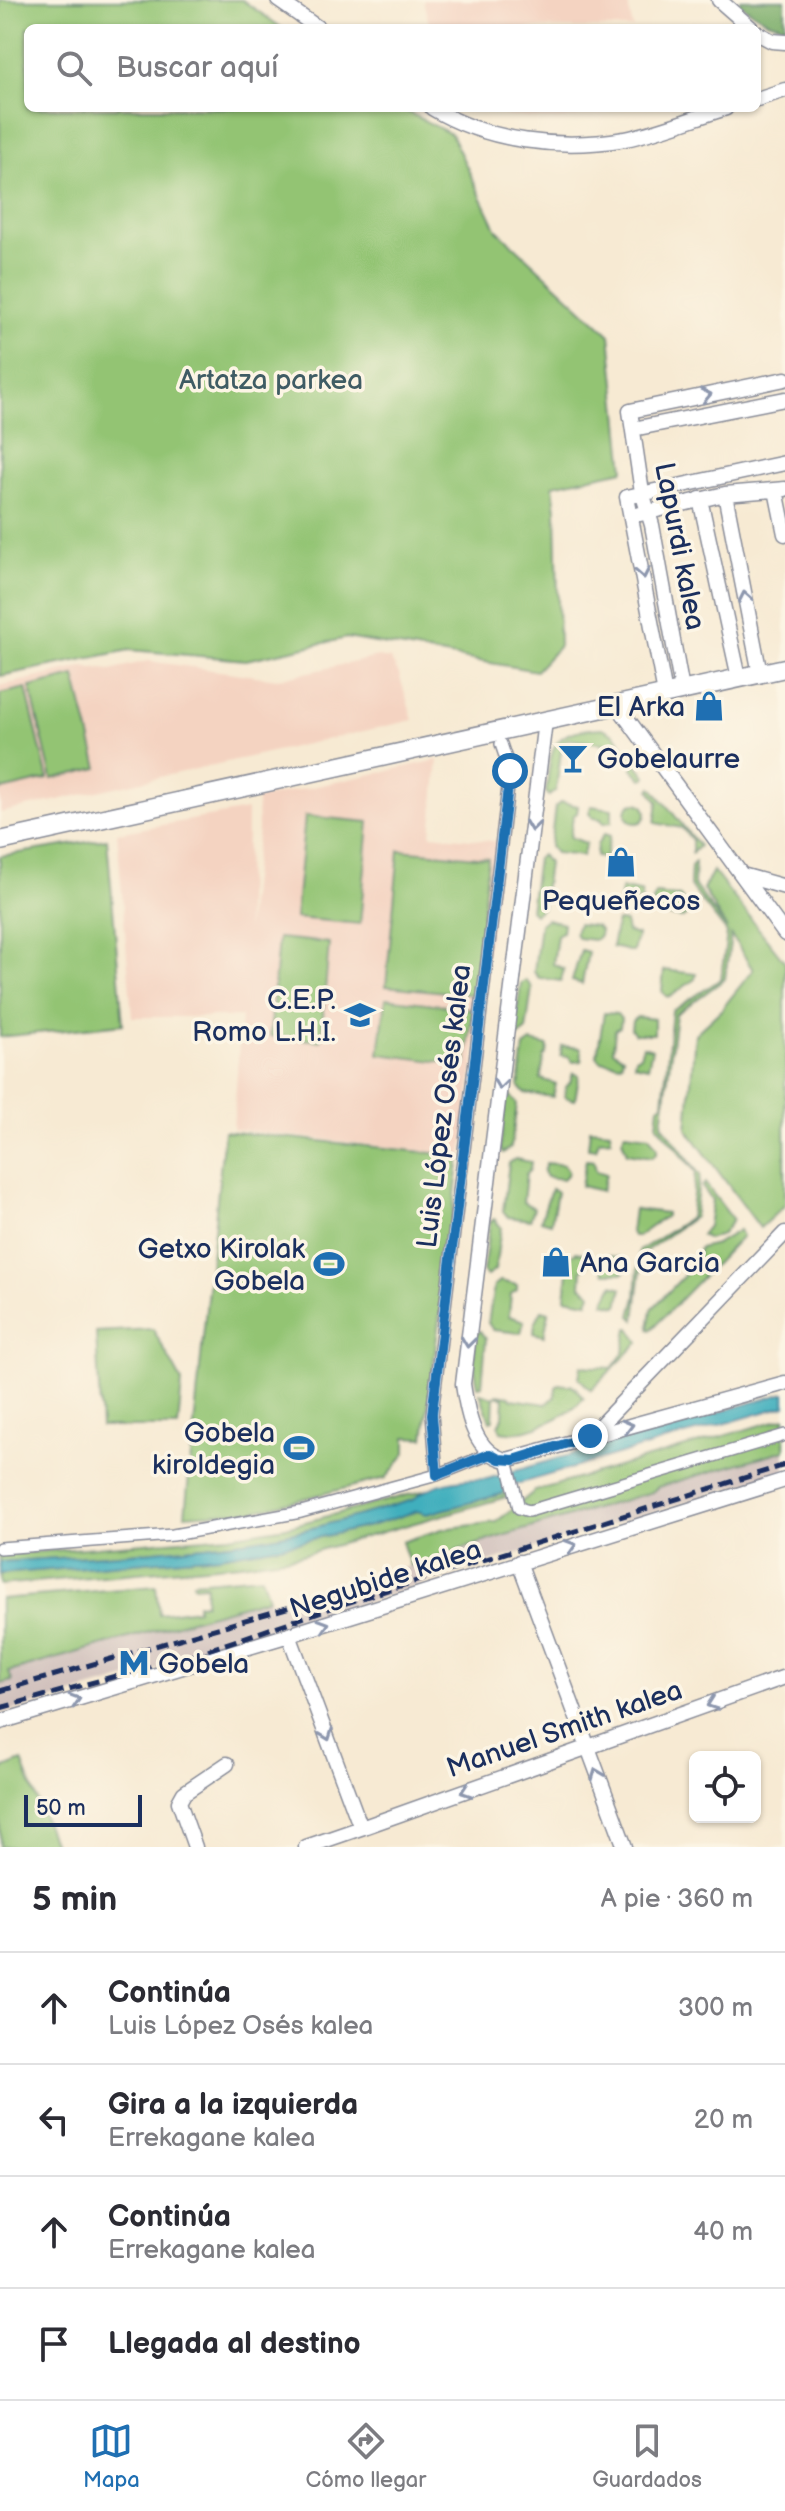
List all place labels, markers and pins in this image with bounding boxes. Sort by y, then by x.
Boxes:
shop icon: El Arka [692,689,726,723]
place label: El Arka [596,691,685,724]
bar icon: Gobelaurre [556,741,590,775]
place label: Gobelaurre [597,743,740,776]
shop icon: Pequeñecos [604,845,638,879]
place label: Pequeñecos [542,885,701,918]
place label: C.E.P. Romo L.H.I. [192,984,336,1049]
school or university icon: C.E.P. Romo L.H.I. [343,998,377,1032]
place label: Getxo Kirolak Gobela [137,1233,305,1298]
shop icon: Ana Garcia [539,1245,573,1279]
sports icon: Getxo Kirolak Gobela [312,1247,346,1281]
place label: Ana Garcia [580,1247,720,1280]
place label: Gobela kiroldegia [152,1417,275,1482]
sports icon: Gobela kiroldegia [282,1431,316,1465]
metro station icon: Gobela [117,1646,151,1680]
place label: Gobela [158,1648,249,1681]

